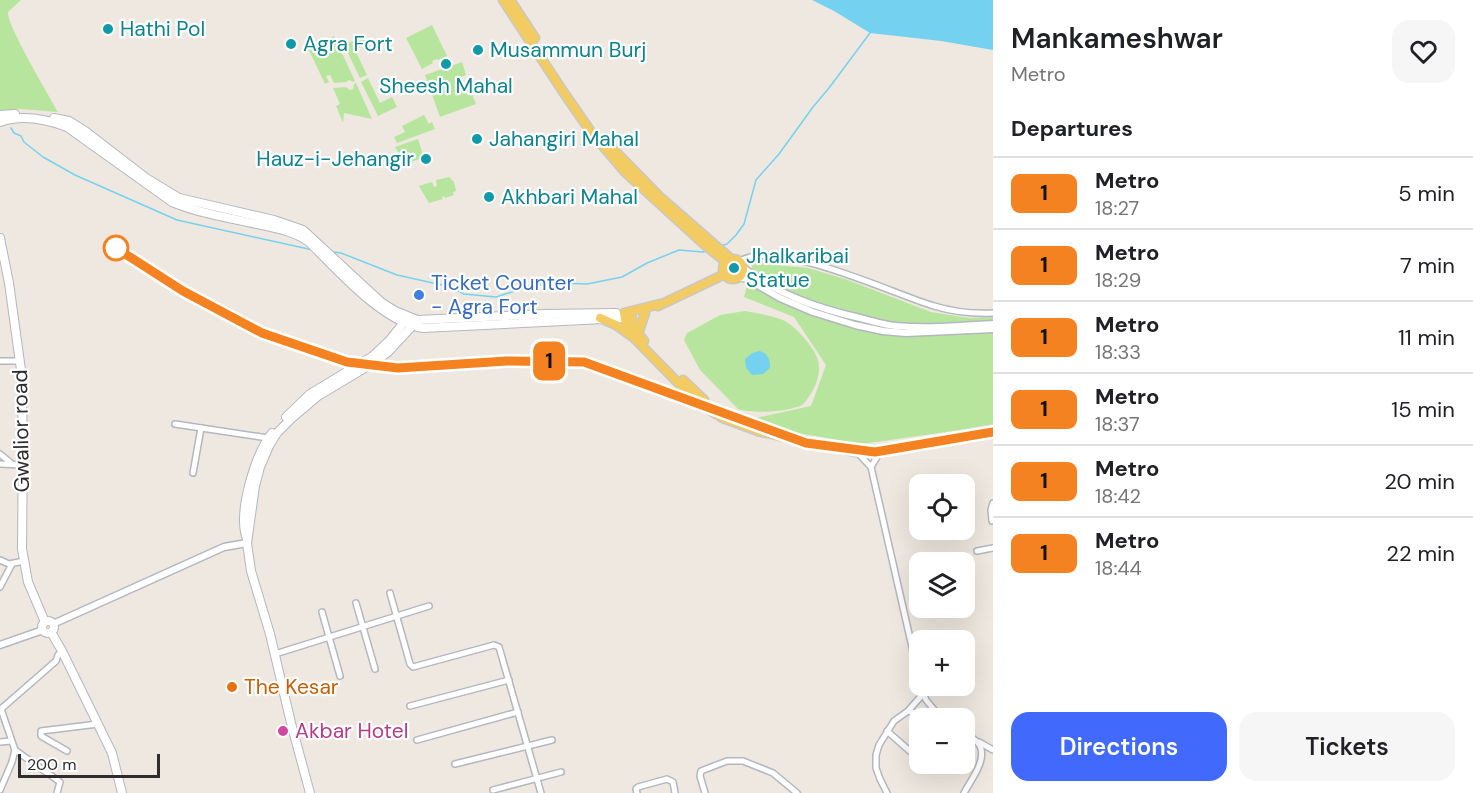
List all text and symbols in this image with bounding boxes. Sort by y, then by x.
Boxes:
place label: Hathi Pol [120,15,205,43]
text: Mankameshwar [1011,20,1223,57]
button: heart [1392,20,1455,83]
marker: Hathi Pol [101,22,115,36]
place label: Agra Fort [303,30,393,58]
place label: Musammun Burj [490,36,646,64]
marker: Agra Fort [284,37,298,51]
marker: Musammun Burj [471,43,485,57]
marker: Sheesh Mahal [439,57,453,71]
text: Metro [1011,61,1066,87]
place label: Sheesh Mahal [379,72,513,100]
text: Departures [1011,114,1133,143]
place label: Jahangiri Mahal [489,125,639,153]
marker: Jahangiri Mahal [470,132,484,146]
place label: Hauz-i-Jehangir [256,145,414,173]
marker: Hauz-i-Jehangir [419,152,433,166]
text: Metro [1095,166,1159,195]
text: 1 [1040,179,1048,207]
text: 5 min [1398,179,1455,208]
place label: Akhbari Mahal [501,183,638,211]
marker: Akhbari Mahal [482,190,496,204]
text: 18:27 [1095,195,1139,221]
unlabelled marker [103,235,129,261]
text: Metro [1095,238,1159,267]
place label: Jhalkaribai Statue [746,242,849,294]
text: 1 [1040,251,1048,279]
text: 7 min [1400,251,1455,280]
marker: Jhalkaribai Statue [727,261,741,275]
text: 18:29 [1095,267,1141,293]
place label: Ticket Counter - Agra Fort [431,269,575,321]
marker: Ticket Counter - Agra Fort [412,288,426,302]
text: Metro [1095,310,1159,339]
text: 1 [1040,323,1048,351]
text: 11 min [1398,323,1455,352]
text: 18:33 [1095,339,1141,365]
line badge: 1 [530,342,568,380]
text: 1 [545,347,553,375]
street label: Gwalior road [6,369,36,493]
text: Metro [1095,382,1159,411]
text: 1 [1040,395,1048,423]
text: 15 min [1391,395,1455,424]
text: 18:37 [1095,411,1140,437]
text: Metro [1095,454,1159,483]
text: 1 [1040,467,1048,495]
text: 20 min [1384,467,1455,496]
map controls [909,474,975,774]
button: locate [909,474,975,540]
text: 18:42 [1095,483,1141,509]
text: Metro [1095,526,1159,555]
text: 1 [1040,539,1048,567]
text: 22 min [1386,539,1455,568]
button: layers [909,552,975,618]
text: 18:44 [1095,555,1142,581]
button: + [909,630,975,696]
place label: The Kesar [244,673,339,701]
marker: The Kesar [225,680,239,694]
button: − [909,708,975,774]
button: Directions [1011,712,1227,781]
button: Tickets [1239,712,1455,781]
place label: Akbar Hotel [295,717,408,745]
marker: Akbar Hotel [276,724,290,738]
scale bar [18,751,160,778]
text: 200 m [27,754,76,775]

